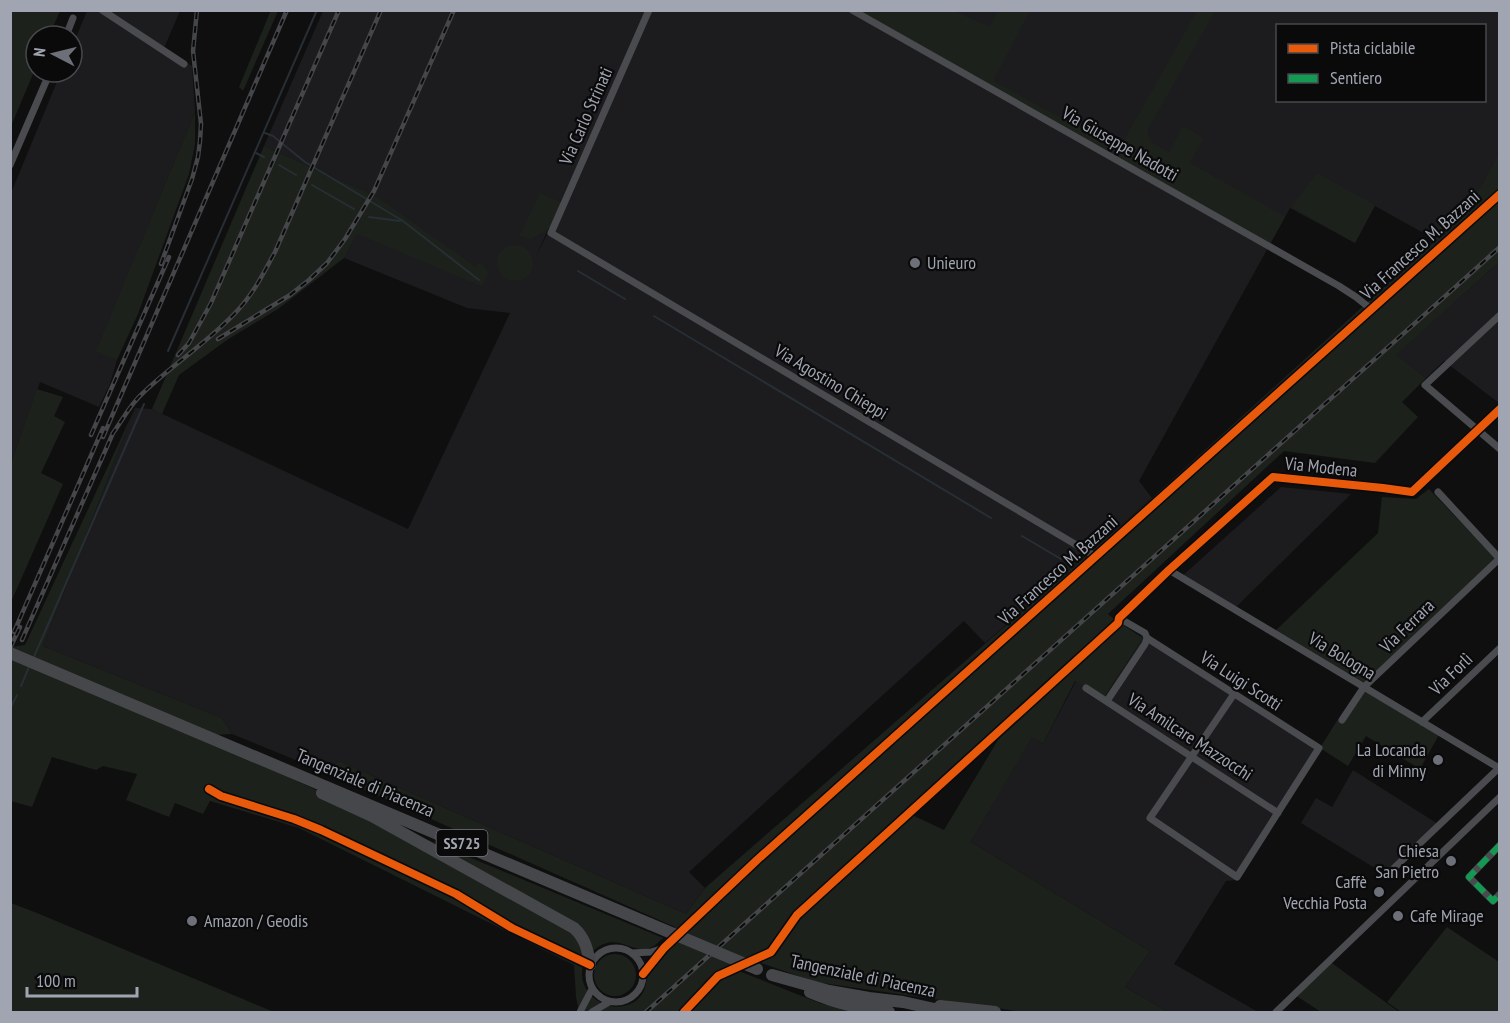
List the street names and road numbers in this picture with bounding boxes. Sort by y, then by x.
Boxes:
street label: Via Carlo Strinati [553,63,617,169]
street label: Via Giuseppe Nadotti [1057,100,1183,186]
street label: Via Francesco M. Bazzani [1354,185,1484,305]
street label: Via Agostino Chieppi [770,338,892,424]
street label: Via Modena [1283,451,1358,482]
street label: Via Francesco M. Bazzani [992,510,1122,630]
street label: Via Ferrara [1374,594,1439,658]
street label: Via Bologna [1304,626,1380,685]
street label: Via Luigi Scotti [1195,645,1287,716]
street label: Via Forlì [1423,647,1477,700]
street label: Via Amilcare Mazzocchi [1123,687,1257,786]
street label: Tangenziale di Piacenza [293,743,438,822]
road number: SS725 [436,830,488,856]
street label: Tangenziale di Piacenza [789,949,938,1002]

